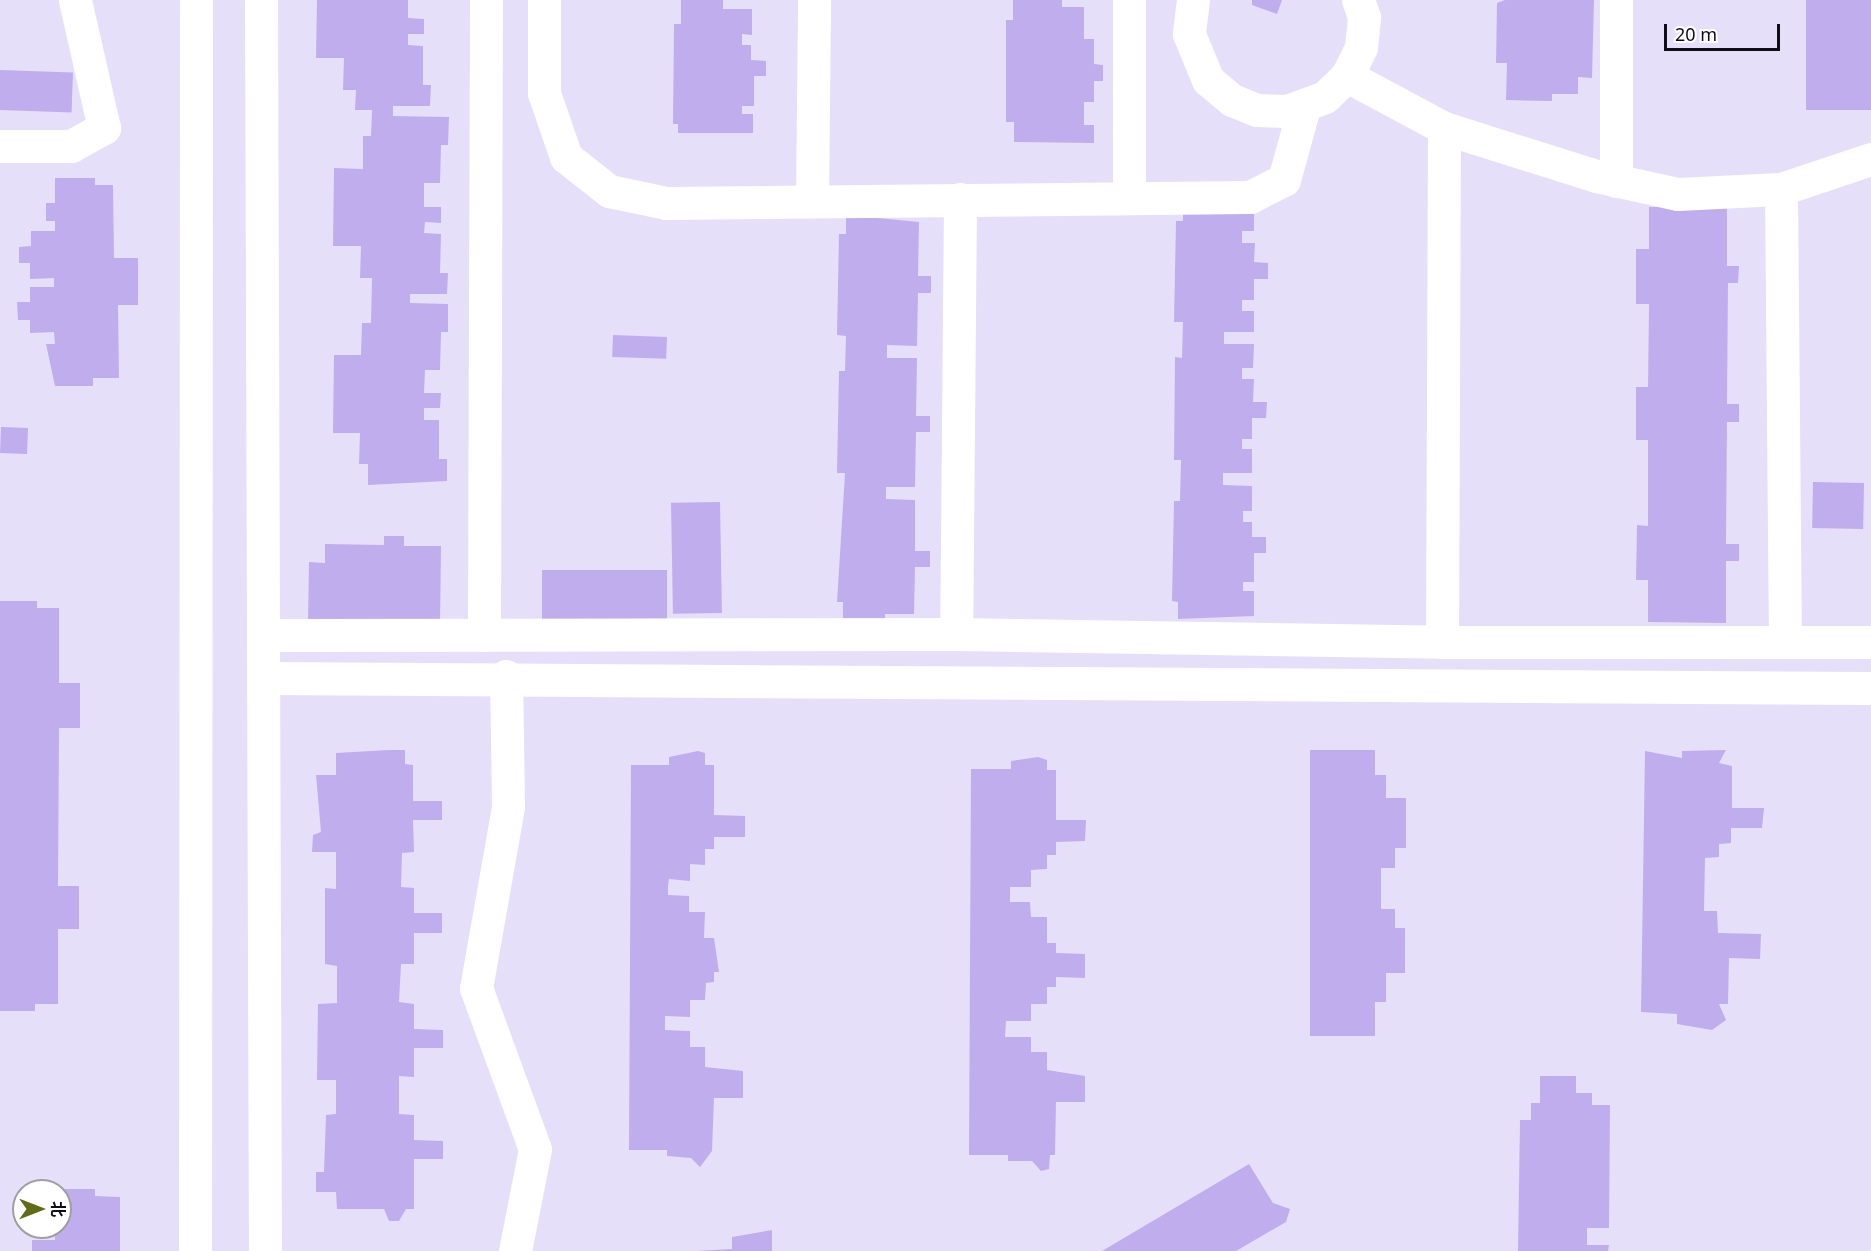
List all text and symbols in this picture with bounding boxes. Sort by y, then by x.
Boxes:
scale bar [1667,12,1782,50]
text: 20 m [1675,22,1717,46]
north arrow [12,1179,72,1239]
text: 北 [47,1201,69,1217]

